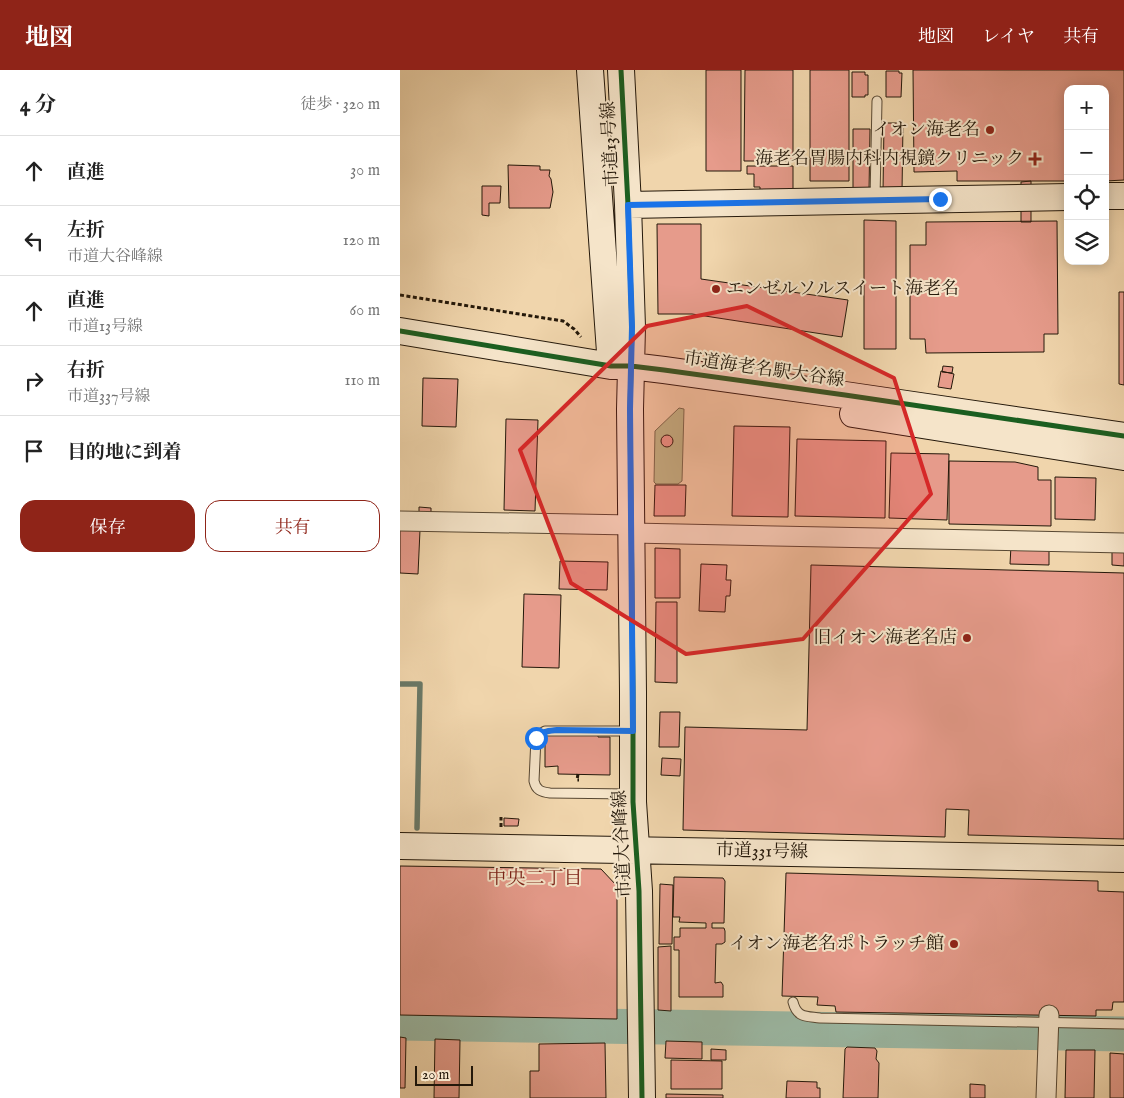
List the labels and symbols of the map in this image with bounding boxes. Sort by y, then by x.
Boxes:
street label: 市道13号線 [597,101,625,187]
place label: イオン海老名 [873,119,980,142]
marker: イオン海老名 [984,124,996,136]
place label: 海老名胃腸内科内視鏡クリニック [755,148,1024,171]
marker: 海老名胃腸内科内視鏡クリニック [1028,152,1042,166]
route end [929,188,952,211]
place label: エンゼルソルスイート海老名 [726,278,959,301]
marker: エンゼルソルスイート海老名 [710,283,722,295]
street label: 市道海老名駅大谷線 [682,347,846,393]
place label: 旧イオン海老名店 [814,627,957,650]
marker: 旧イオン海老名店 [961,632,973,644]
route start [525,727,548,750]
street label: 市道大谷峰線 [609,789,637,899]
street label: 市道331号線 [716,840,808,864]
district label: 中央二丁目 [487,867,583,891]
place label: イオン海老名ポトラッチ館 [729,933,944,956]
marker: イオン海老名ポトラッチ館 [948,938,960,950]
scale bar [415,1063,472,1086]

